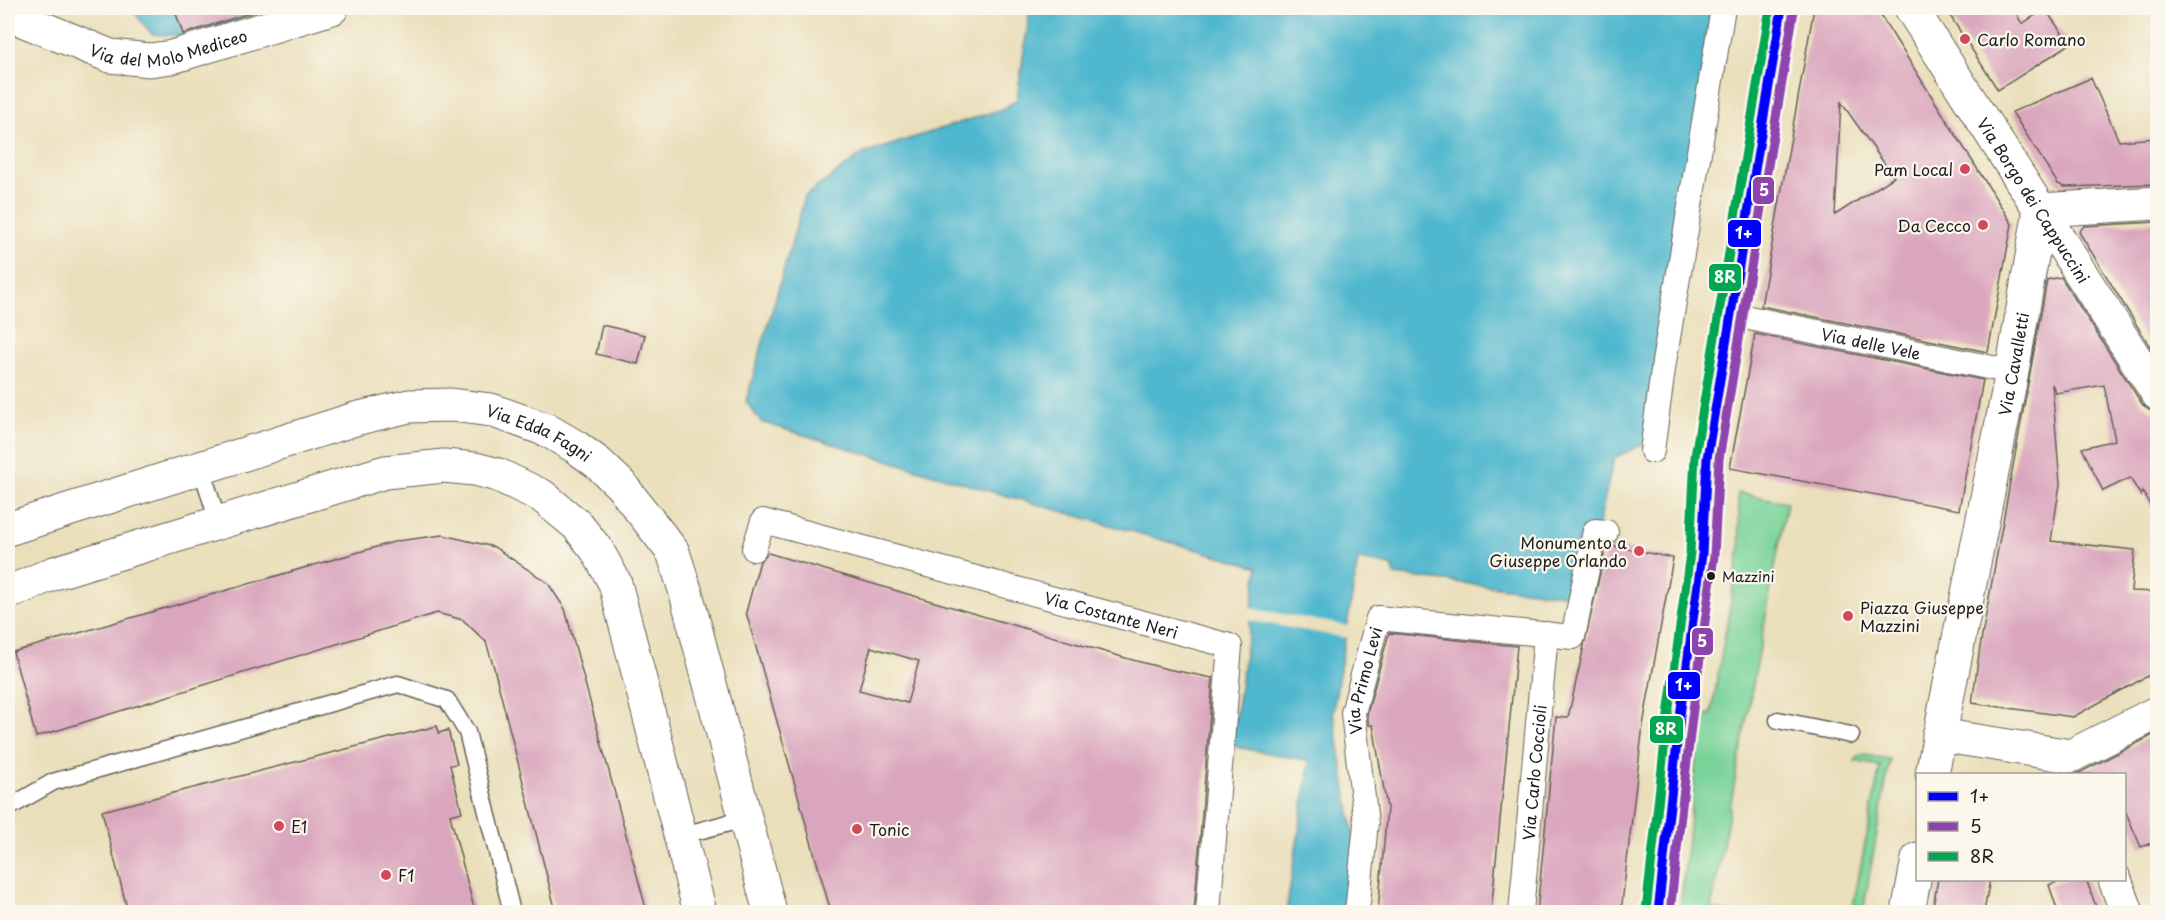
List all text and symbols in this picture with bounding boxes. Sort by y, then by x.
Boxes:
street label: Via del Molo Mediceo [86,23,250,72]
place label: Carlo Romano [1977,27,2086,51]
marker: Carlo Romano [1958,32,1972,46]
street label: Via Borgo dei Cappuccini [1972,112,2096,288]
place label: Pam Local [1874,157,1953,181]
marker: Pam Local [1958,162,1972,176]
line badge: 5 [1752,176,1775,205]
text: 5 [1759,177,1769,201]
place label: Da Cecco [1897,213,1971,237]
marker: Da Cecco [1976,218,1990,232]
line badge: 1+ [1727,219,1762,248]
text: 1+ [1735,220,1753,244]
line badge: 8R [1708,263,1742,292]
text: 8R [1714,264,1736,288]
street label: Via Cavalletti [1992,310,2034,418]
street label: Via delle Vele [1819,321,1923,365]
street label: Via Edda Fagni [483,397,597,467]
place label: Monumento a Giuseppe Orlando [1489,530,1627,572]
marker: Monumento a Giuseppe Orlando [1632,544,1646,558]
place label: Mazzini [1722,566,1774,587]
marker: Mazzini [1705,570,1717,582]
street label: Via Costante Neri [1042,585,1181,644]
place label: Piazza Giuseppe Mazzini [1860,595,1984,637]
marker: Piazza Giuseppe Mazzini [1841,609,1855,623]
street label: Via Primo Levi [1340,624,1387,736]
line badge: 5 [1691,627,1714,656]
text: 5 [1697,628,1707,652]
line badge: 1+ [1667,671,1701,700]
text: 1+ [1675,672,1693,696]
street label: Via Carlo Coccioli [1515,704,1552,842]
line badge: 8R [1649,715,1684,744]
text: 8R [1655,716,1677,740]
legend [1916,773,2126,881]
text: 1+ [1970,782,1990,809]
text: 5 [1970,812,1982,839]
place label: E1 [291,814,307,838]
place label: Tonic [869,817,909,841]
marker: E1 [272,819,286,833]
marker: Tonic [850,822,864,836]
text: 8R [1970,842,1994,869]
place label: F1 [398,863,414,887]
marker: F1 [379,868,393,882]

